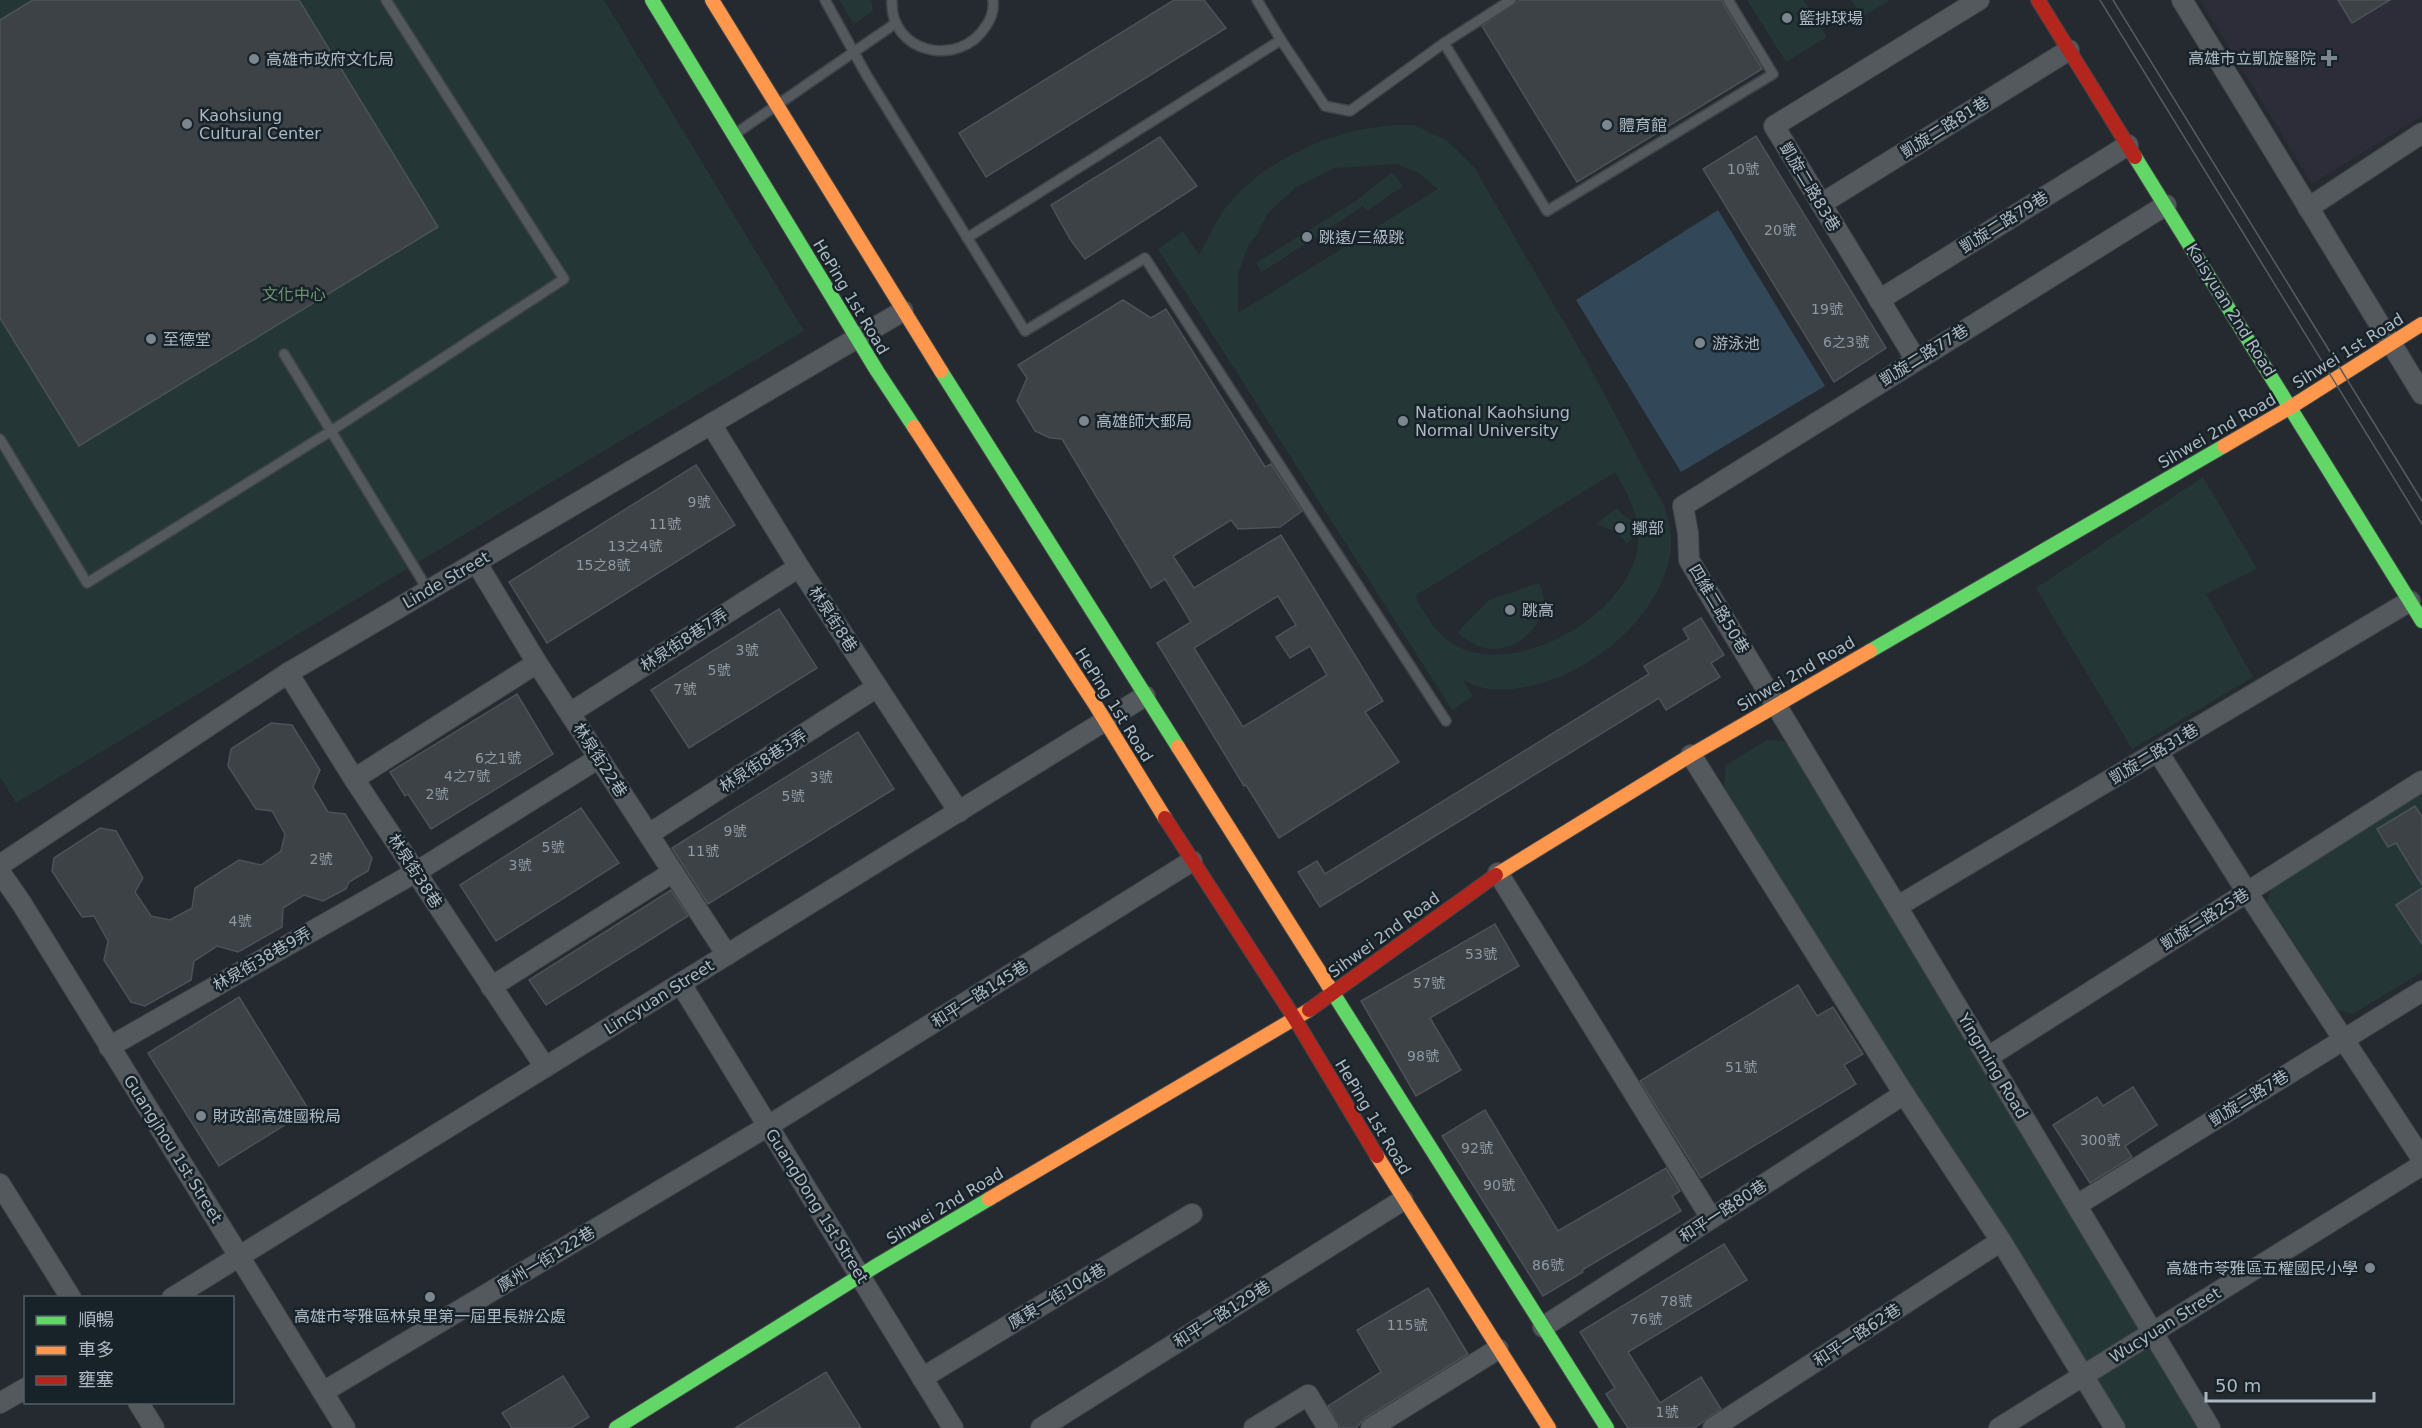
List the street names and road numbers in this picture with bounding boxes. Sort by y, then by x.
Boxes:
street label: 凱旋二路81巷 [1897,92,1993,162]
street label: 凱旋二路83巷 [1776,139,1844,235]
street label: 凱旋二路79巷 [1956,187,2052,257]
street label: HePing 1st Road [809,236,893,358]
street label: Kaisyuan 2nd Road [2182,240,2280,380]
street label: Sihwei 1st Road [2289,309,2407,393]
street label: 凱旋二路77巷 [1876,320,1972,390]
street label: Sihwei 2nd Road [2155,390,2279,472]
street label: Linde Street [399,547,493,613]
street label: 四維二路50巷 [1685,561,1753,657]
street label: 林泉街8巷 [805,583,861,655]
street label: 林泉街8巷7弄 [637,605,731,675]
street label: Sihwei 2nd Road [1734,633,1858,715]
street label: HePing 1st Road [1071,644,1157,766]
street label: 林泉街22巷 [569,719,631,801]
street label: 凱旋二路31巷 [2106,720,2202,788]
street label: 林泉街8巷3弄 [716,726,810,796]
street label: 林泉街38巷 [384,830,446,912]
street label: 凱旋二路25巷 [2157,884,2253,954]
street label: Sihwei 2nd Road [1325,888,1443,982]
street label: 林泉街38巷9弄 [209,923,315,995]
street label: Lincyuan Street [601,956,717,1038]
street label: 和平一路145巷 [928,957,1032,1031]
street label: Yingming Road [1954,1009,2032,1122]
street label: HePing 1st Road [1331,1056,1415,1178]
street label: 凱旋二路7巷 [2206,1066,2292,1130]
street label: Guangjhou 1st Street [120,1072,226,1226]
street label: GuangDong 1st Street [762,1125,872,1287]
street label: Sihwei 2nd Road [883,1164,1007,1248]
street label: 和平一路80巷 [1676,1176,1770,1246]
street label: 廣州一街122巷 [494,1222,598,1296]
street label: 廣東一街104巷 [1005,1259,1109,1333]
street label: 和平一路129巷 [1170,1277,1274,1351]
street label: Wucyuan Street [2106,1283,2224,1367]
street label: 和平一路62巷 [1810,1300,1904,1370]

